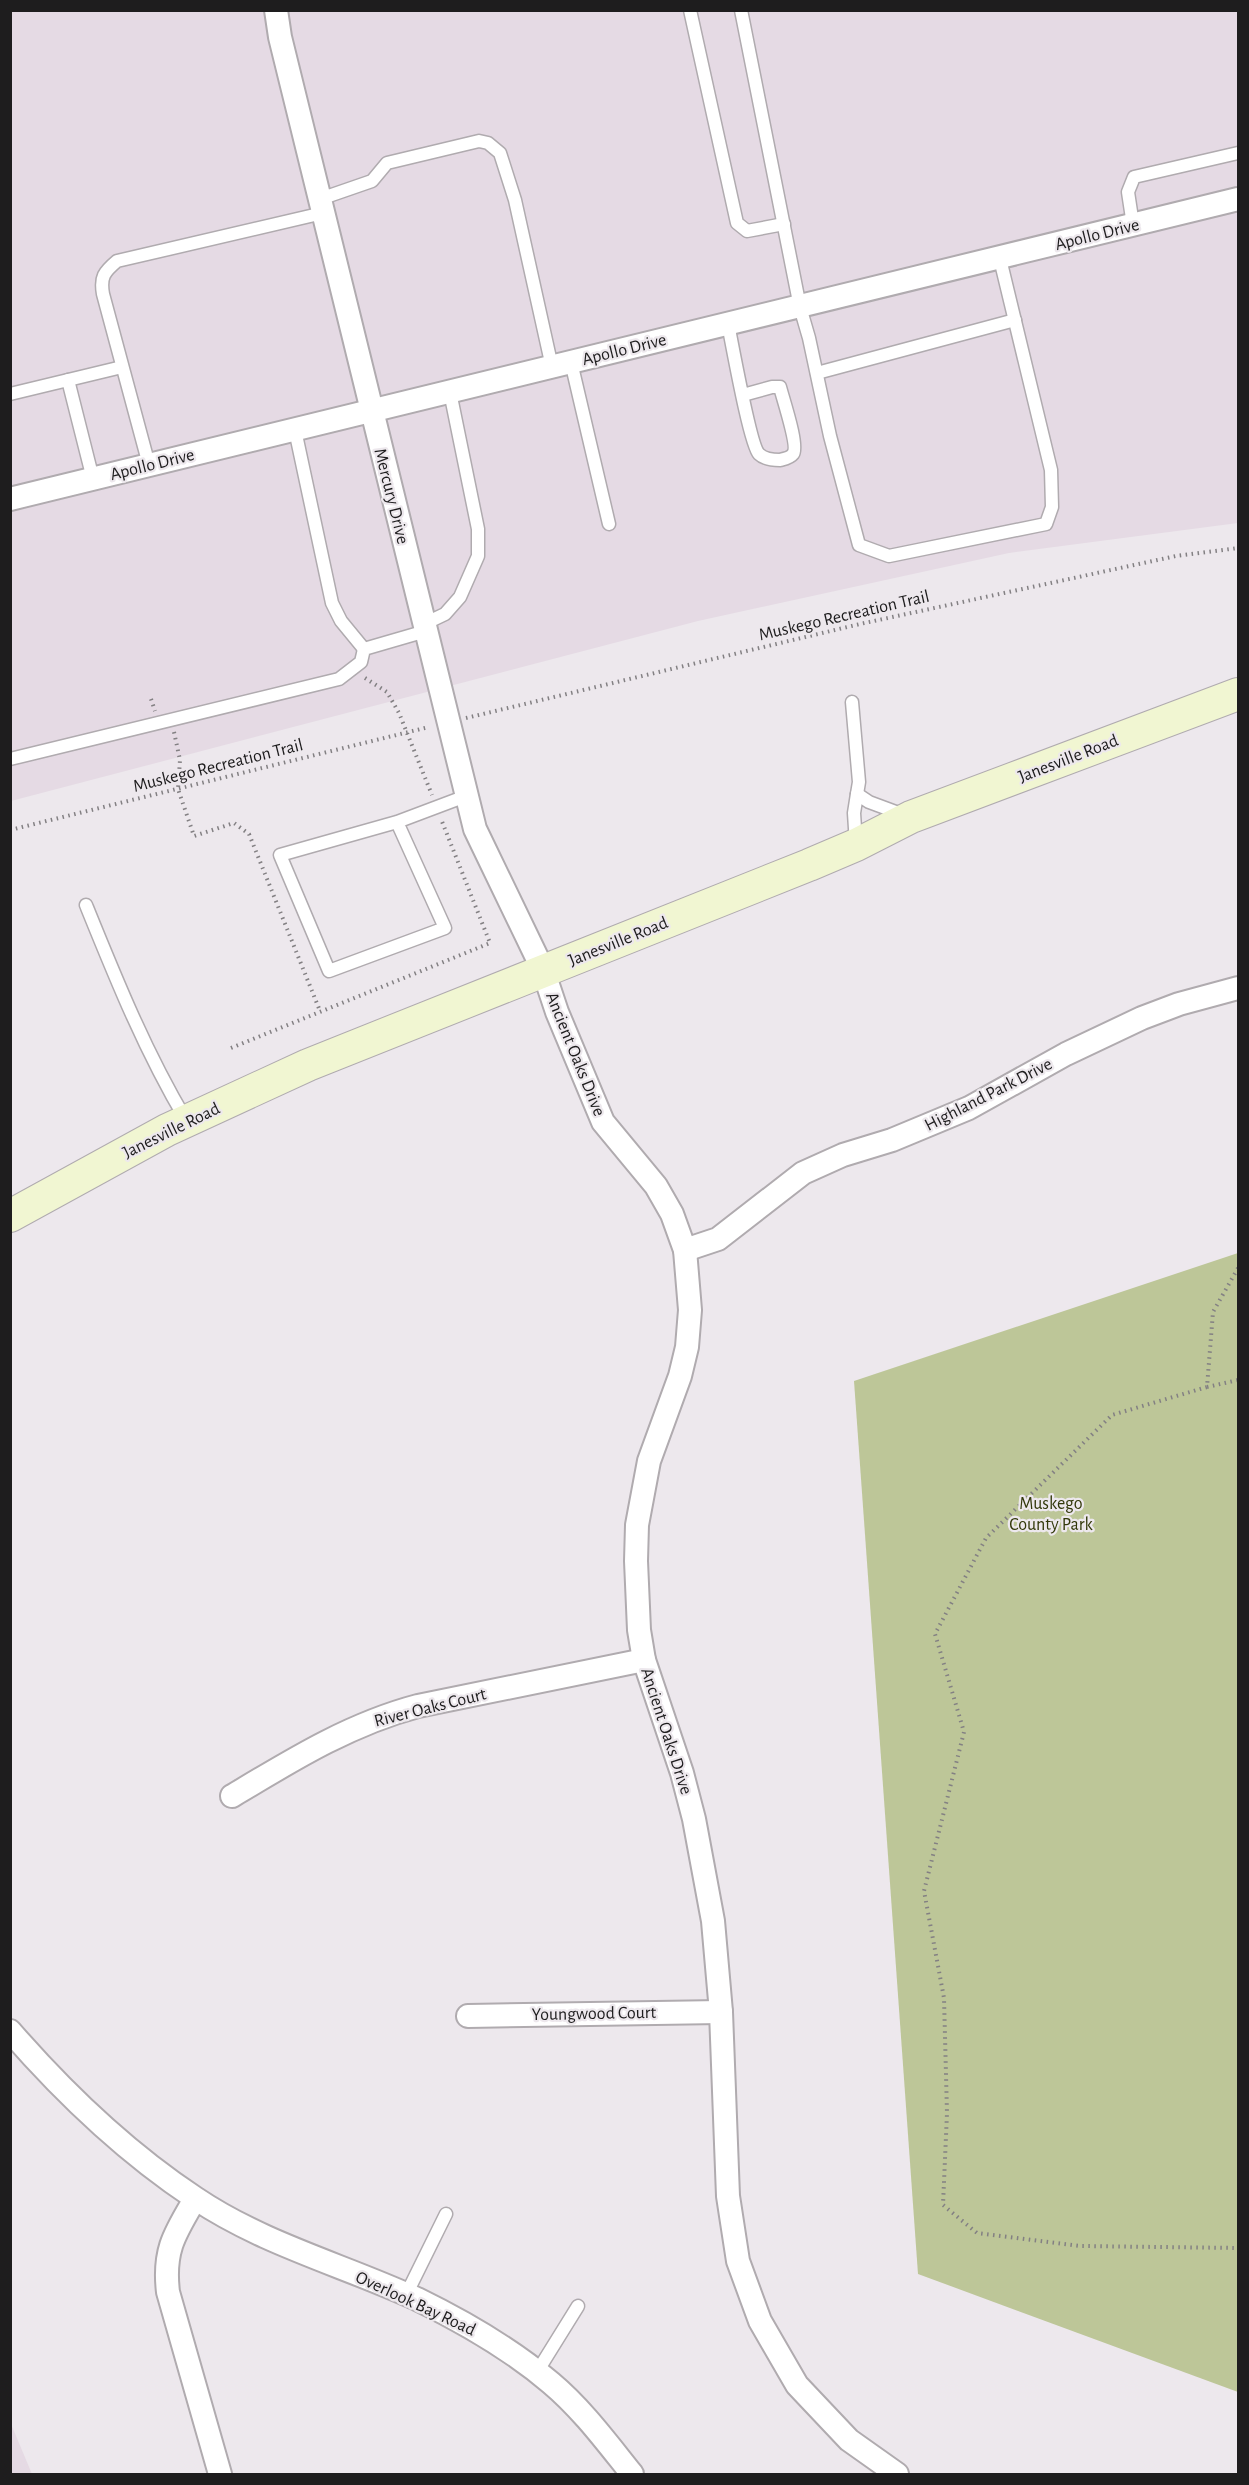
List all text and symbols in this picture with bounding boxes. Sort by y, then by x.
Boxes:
street label: Apollo Drive [1053,216,1141,254]
street label: Apollo Drive [580,331,668,369]
street label: Apollo Drive [108,446,196,484]
street label: Mercury Drive [370,447,412,546]
street label: Muskego Recreation Trail [757,588,931,644]
street label: Janesville Road [1016,732,1121,786]
street label: Muskego Recreation Trail [131,736,305,796]
street label: Janesville Road [566,914,671,970]
street label: Ancient Oaks Drive [542,990,608,1119]
street label: Highland Park Drive [922,1055,1055,1135]
street label: Janesville Road [120,1100,223,1162]
park label: Muskego County Park [1009,1495,1094,1534]
street label: Ancient Oaks Drive [637,1666,695,1797]
street label: River Oaks Court [372,1685,488,1731]
street label: Youngwood Court [532,2004,657,2024]
street label: Overlook Bay Road [353,2268,478,2340]

